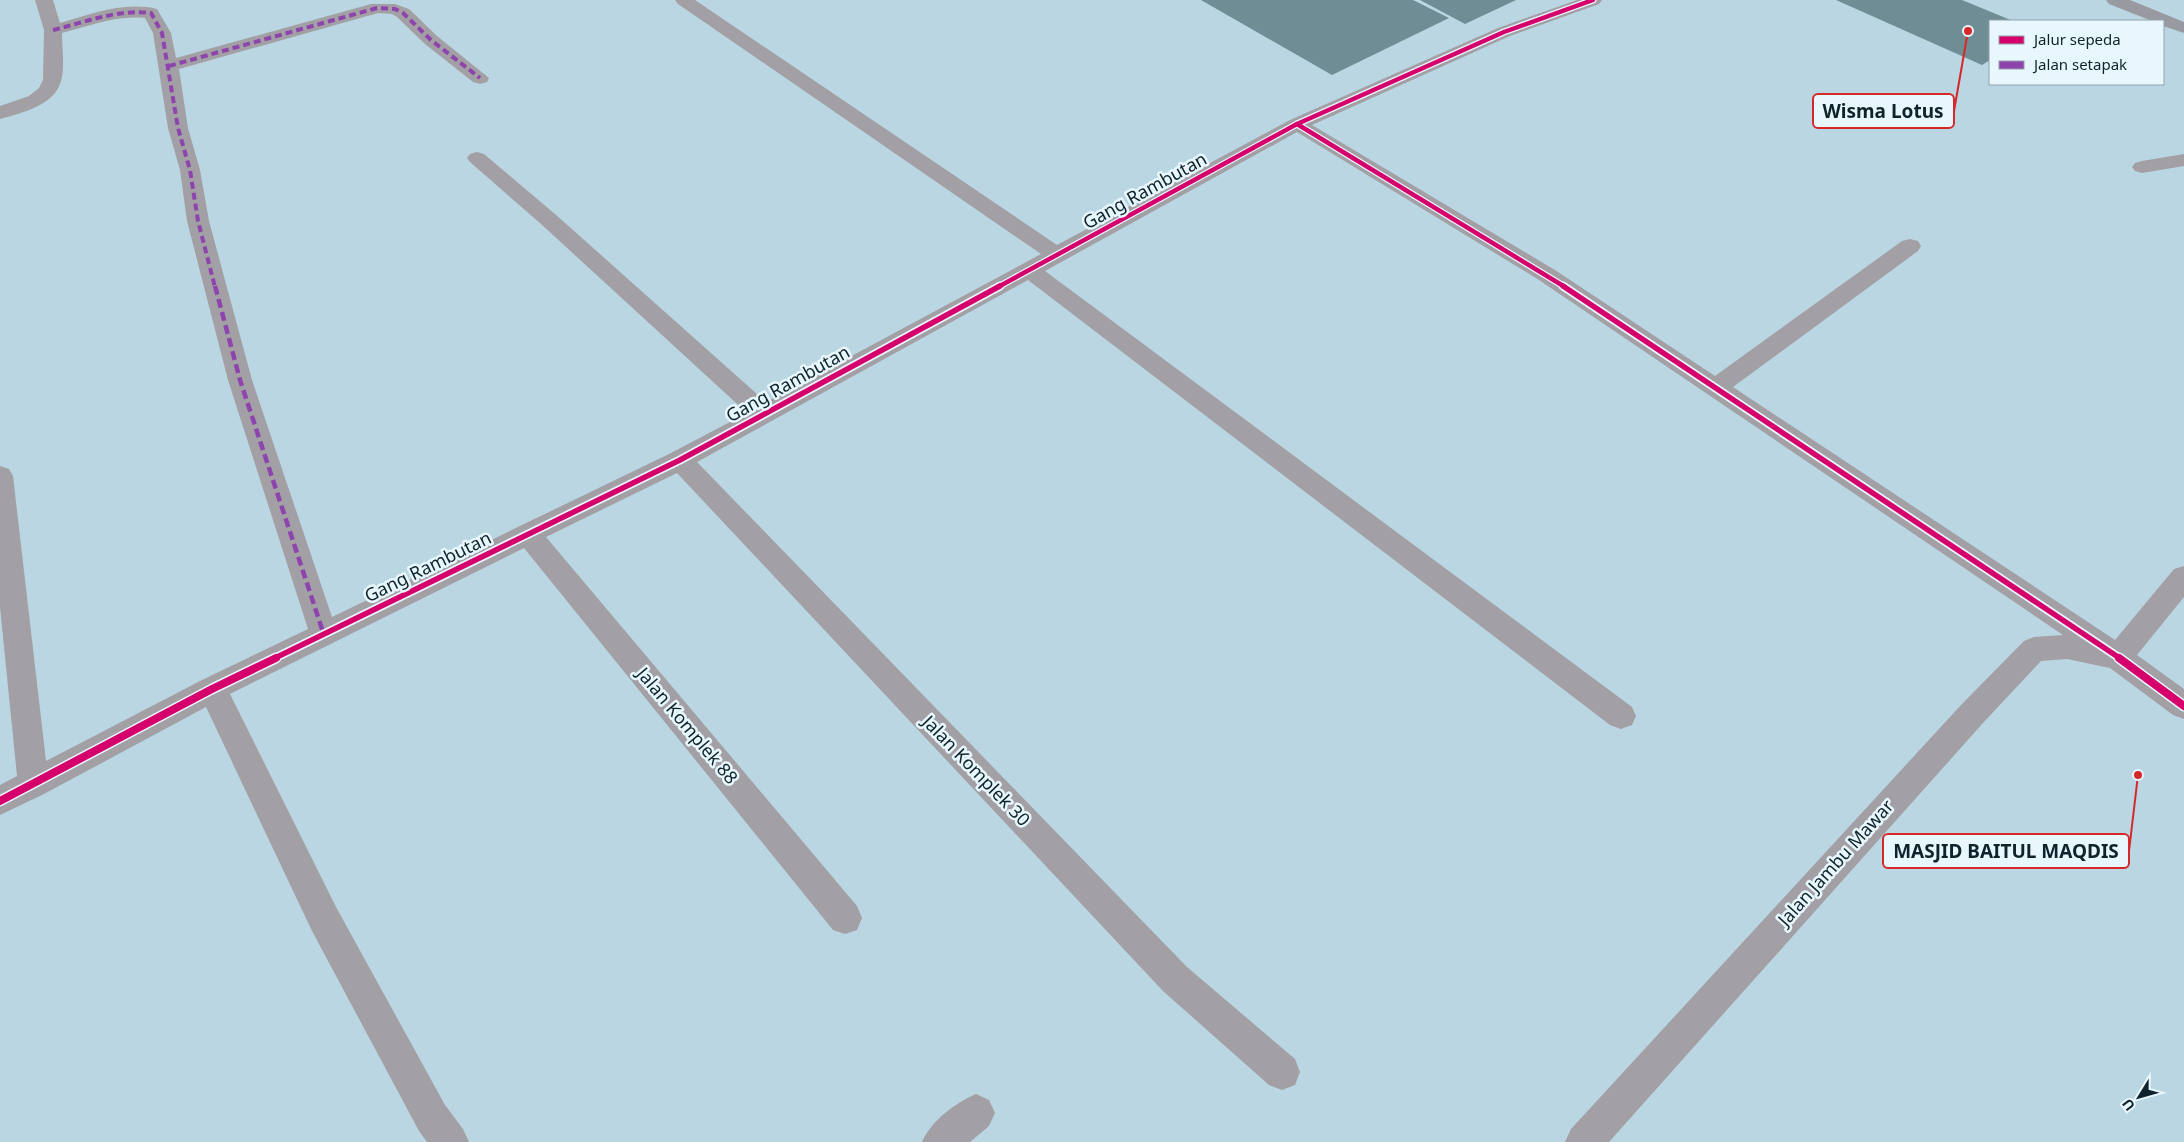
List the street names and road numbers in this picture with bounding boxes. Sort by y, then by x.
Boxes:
street label: Gang Rambutan [1078,146,1211,234]
street label: Gang Rambutan [721,339,854,427]
street label: Gang Rambutan [360,525,495,607]
street label: Jalan Komplek 88 [631,661,744,789]
street label: Jalan Komplek 30 [916,708,1036,831]
street label: Jalan Jambu Mawar [1771,794,1899,932]

